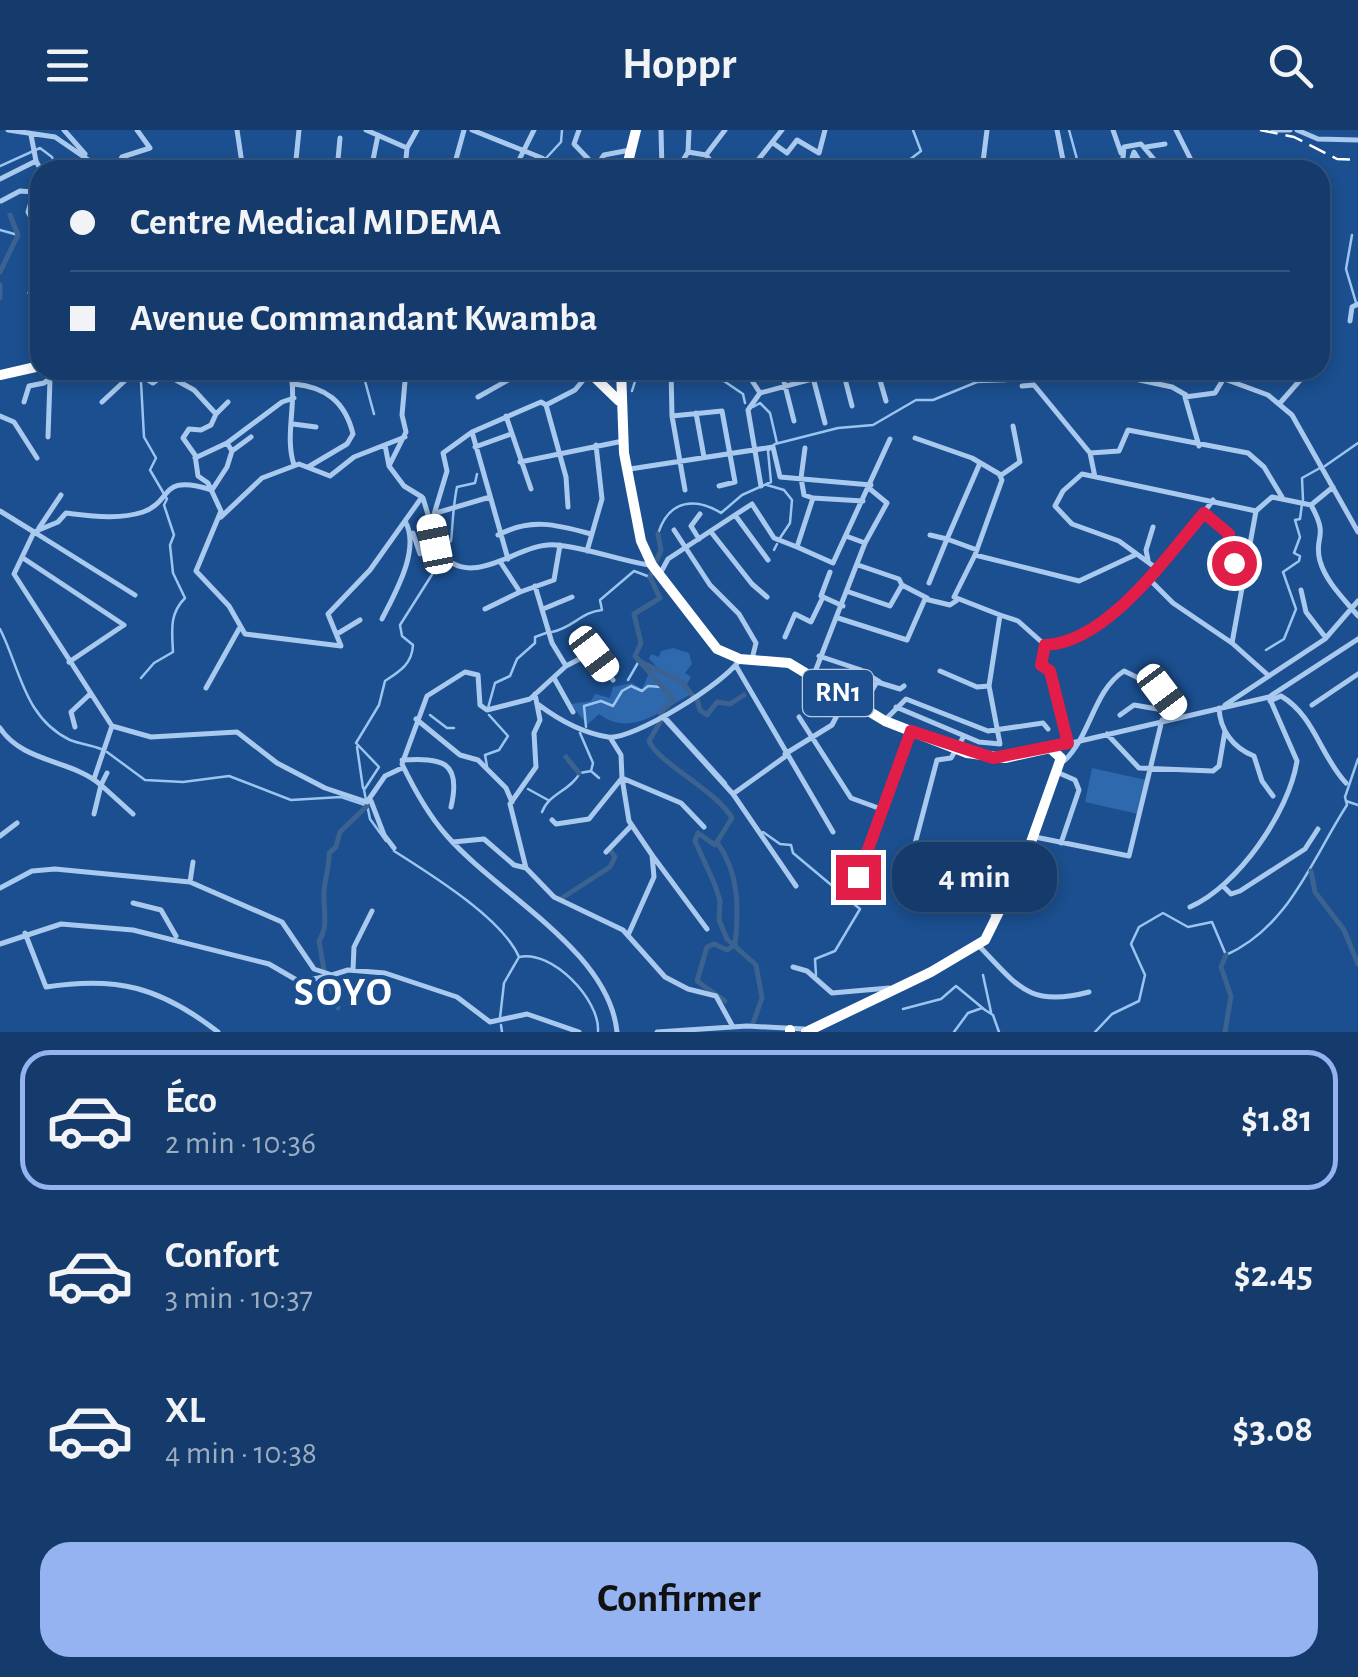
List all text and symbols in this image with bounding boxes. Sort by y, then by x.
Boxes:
icon: menu [40,38,95,93]
icon: search [1263,38,1318,93]
text: Hoppr [622,42,736,87]
text: Centre Medical MIDEMA [130,204,501,242]
text: Avenue Commandant Kwamba [130,300,597,338]
car [415,512,455,576]
route start [1212,541,1257,586]
car [564,621,624,687]
car [1132,659,1192,725]
road number: RN1 [803,670,873,716]
callout: 4 min [893,842,1058,912]
route end [836,855,881,900]
text: 4 min [938,861,1011,893]
district label: SOYO [294,973,394,1013]
icon: car [45,1075,135,1165]
text: Éco [165,1082,217,1120]
text: $1.81 [1241,1101,1313,1139]
text: 2 min · 10:36 [165,1127,316,1159]
icon: car [45,1230,135,1320]
text: Confort [165,1237,279,1275]
text: $2.45 [1234,1256,1313,1294]
text: 3 min · 10:37 [165,1282,313,1314]
icon: car [45,1385,135,1475]
text: XL [165,1392,205,1430]
text: $3.08 [1232,1411,1313,1449]
text: 4 min · 10:38 [165,1437,317,1469]
button: Confirmer [40,1542,1318,1657]

